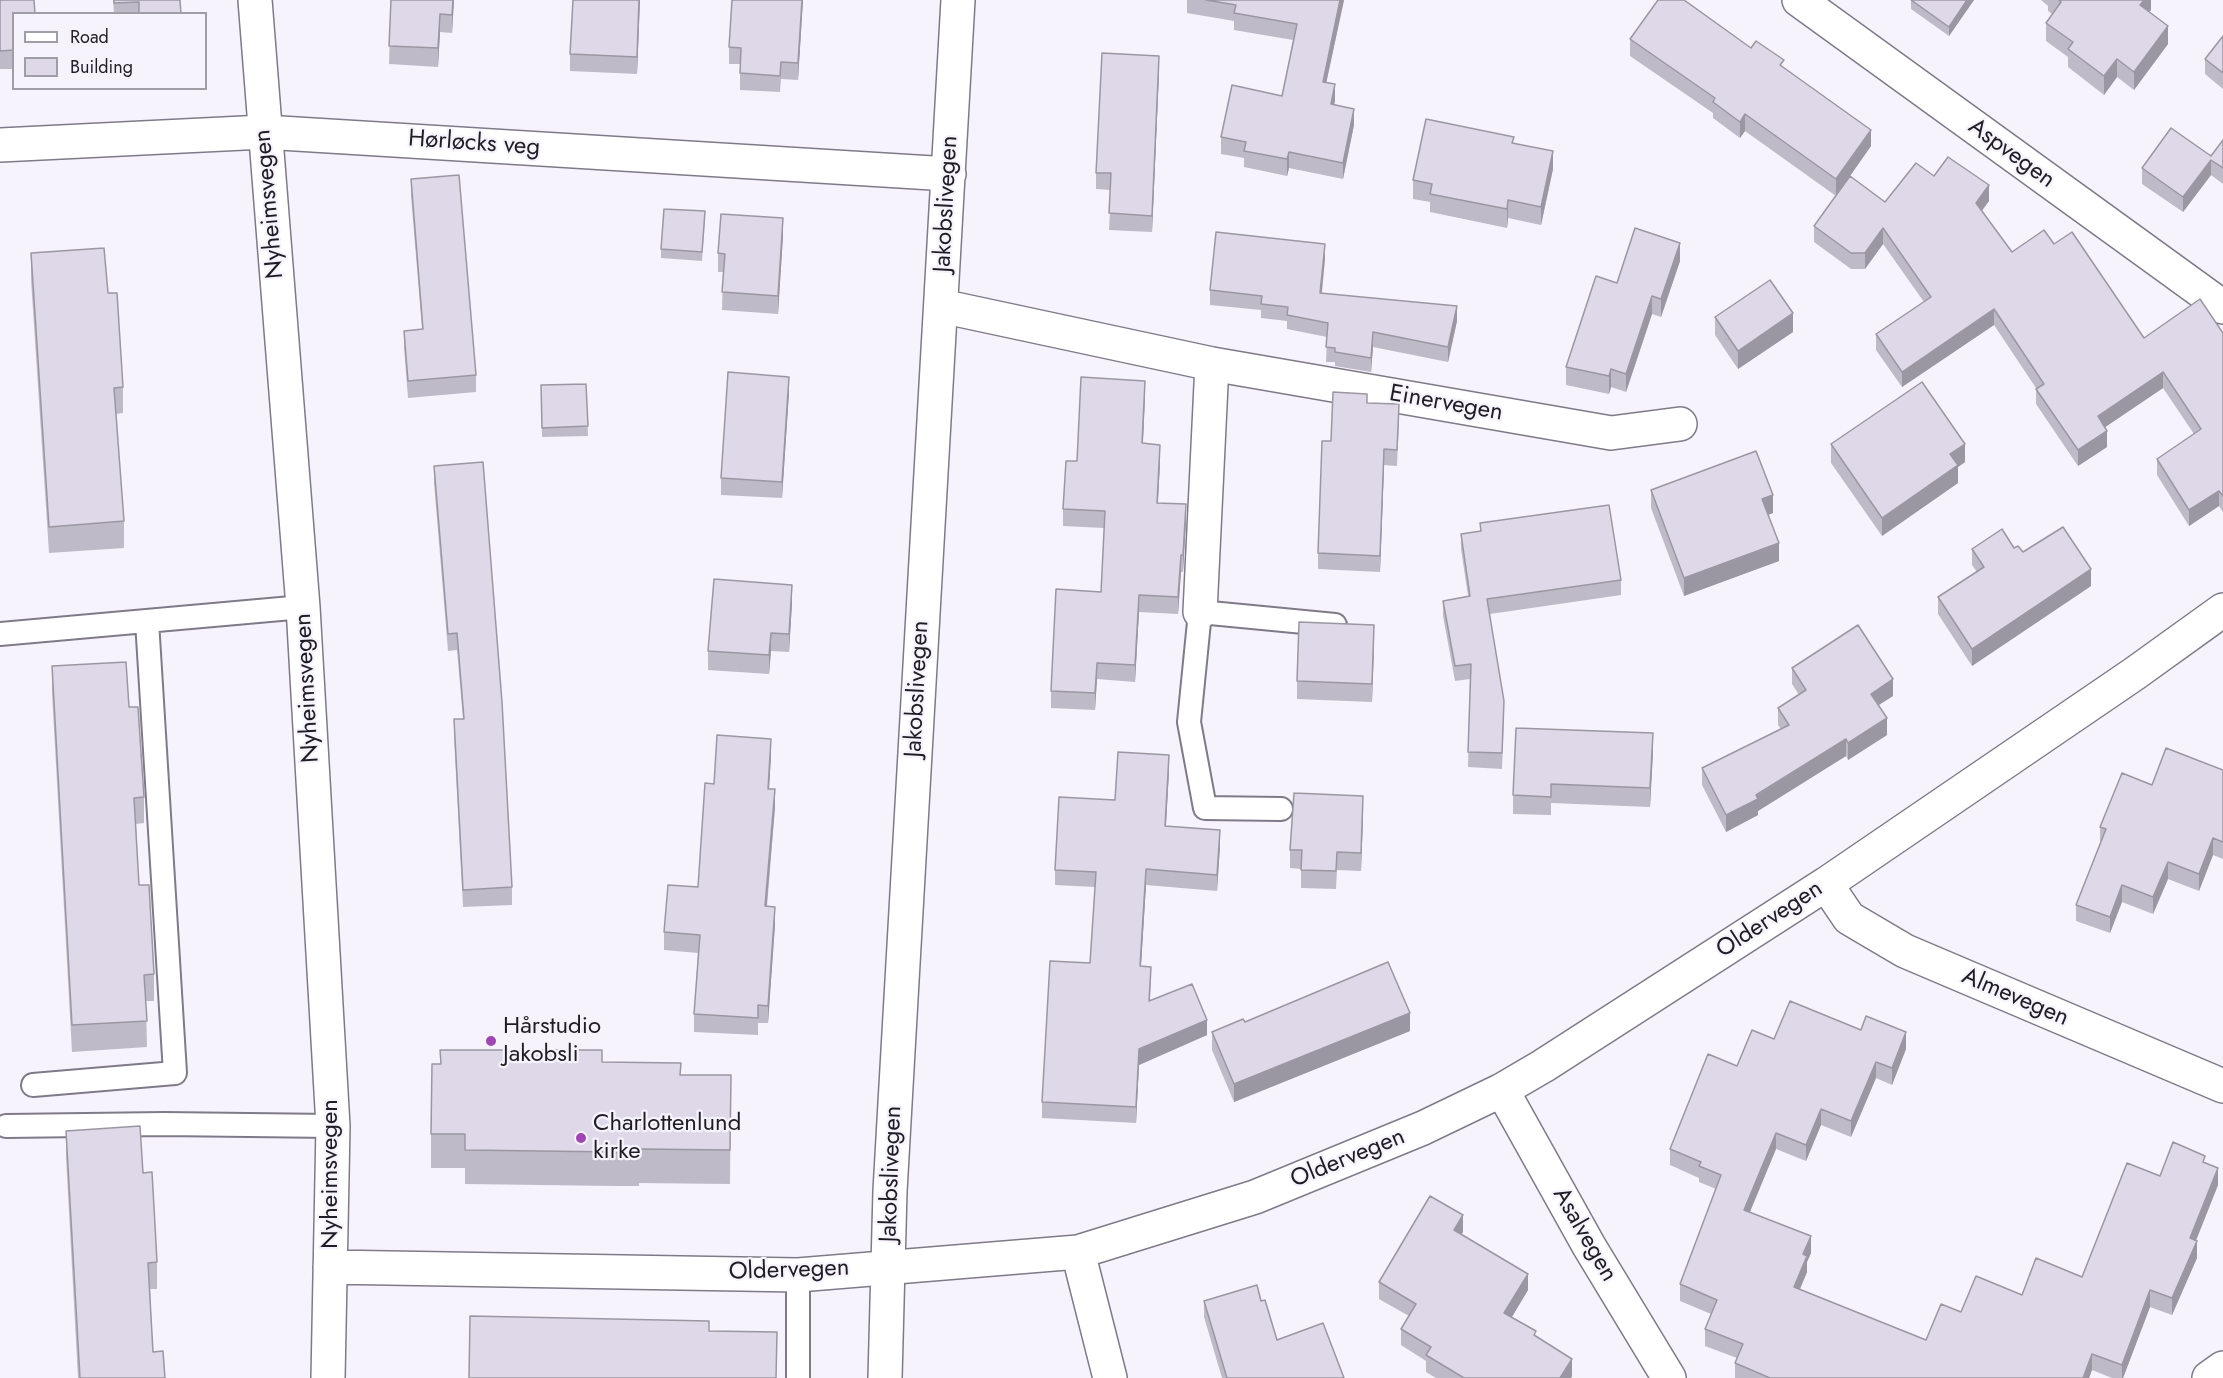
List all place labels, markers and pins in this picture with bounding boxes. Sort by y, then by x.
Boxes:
place label: Hårstudio Jakobsli [503,1013,601,1069]
marker: Hårstudio Jakobsli [484,1034,498,1048]
place label: Charlottenlund kirke [593,1110,741,1166]
marker: Charlottenlund kirke [574,1131,588,1145]

